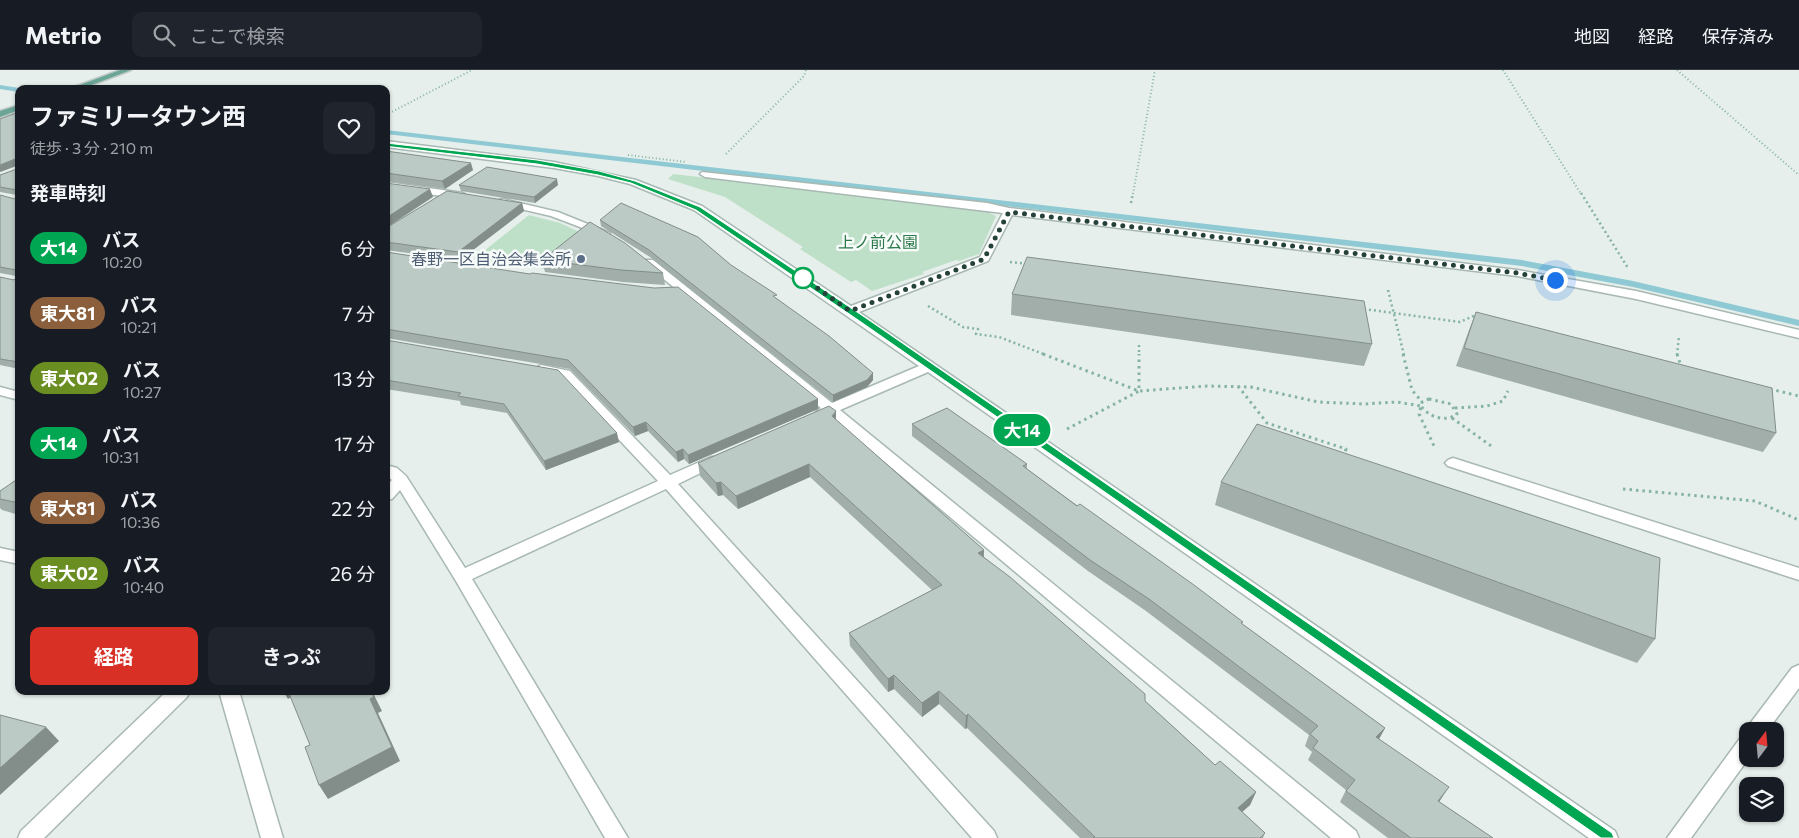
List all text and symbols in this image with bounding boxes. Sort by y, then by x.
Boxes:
search box [132,12,482,57]
text: Metrio [25,20,102,49]
icon: search [150,21,178,49]
text: ここで検索 [190,24,285,47]
text: 地図 [1574,25,1610,47]
text: 経路 [1638,25,1674,47]
text: 保存済み [1702,25,1774,47]
text: ファミリータウン西 [30,101,246,130]
button: heart [323,102,375,154]
text: 徒歩 · 3 分 · 210 m [30,138,153,157]
text: 発車時刻 [30,181,106,204]
text: バス [102,228,140,251]
park label: 上ノ前公園 [838,232,918,251]
text: 大14 [40,237,77,259]
text: 6 分 [341,237,375,260]
place label: 春野一区自治会集会所 [411,249,571,268]
text: 10:20 [102,252,143,271]
marker: 春野一区自治会集会所 [575,253,587,265]
unlabelled marker [792,267,814,289]
your location [1543,268,1568,293]
text: バス [120,293,158,316]
text: 東大81 [40,302,95,324]
text: 7 分 [342,302,375,325]
text: 10:21 [120,317,157,336]
text: バス [123,358,161,381]
text: 東大02 [40,367,98,389]
text: 13 分 [333,367,375,390]
text: 10:27 [123,382,161,401]
line badge: 大14 [993,414,1051,446]
text: 大14 [1003,419,1041,441]
text: バス [102,423,140,446]
text: 大14 [40,432,77,454]
text: 17 分 [334,432,375,455]
text: 10:31 [102,447,139,466]
text: バス [120,488,158,511]
text: 東大81 [40,497,95,519]
text: 22 分 [331,497,375,520]
text: 10:36 [120,512,160,531]
text: バス [123,553,161,576]
text: 東大02 [40,562,98,584]
text: 26 分 [330,562,375,585]
text: 10:40 [123,577,164,596]
button: 経路 [30,627,198,685]
button: きっぷ [208,627,375,685]
north arrow [1739,722,1784,768]
map controls [1739,722,1784,822]
button: layers [1739,777,1784,822]

